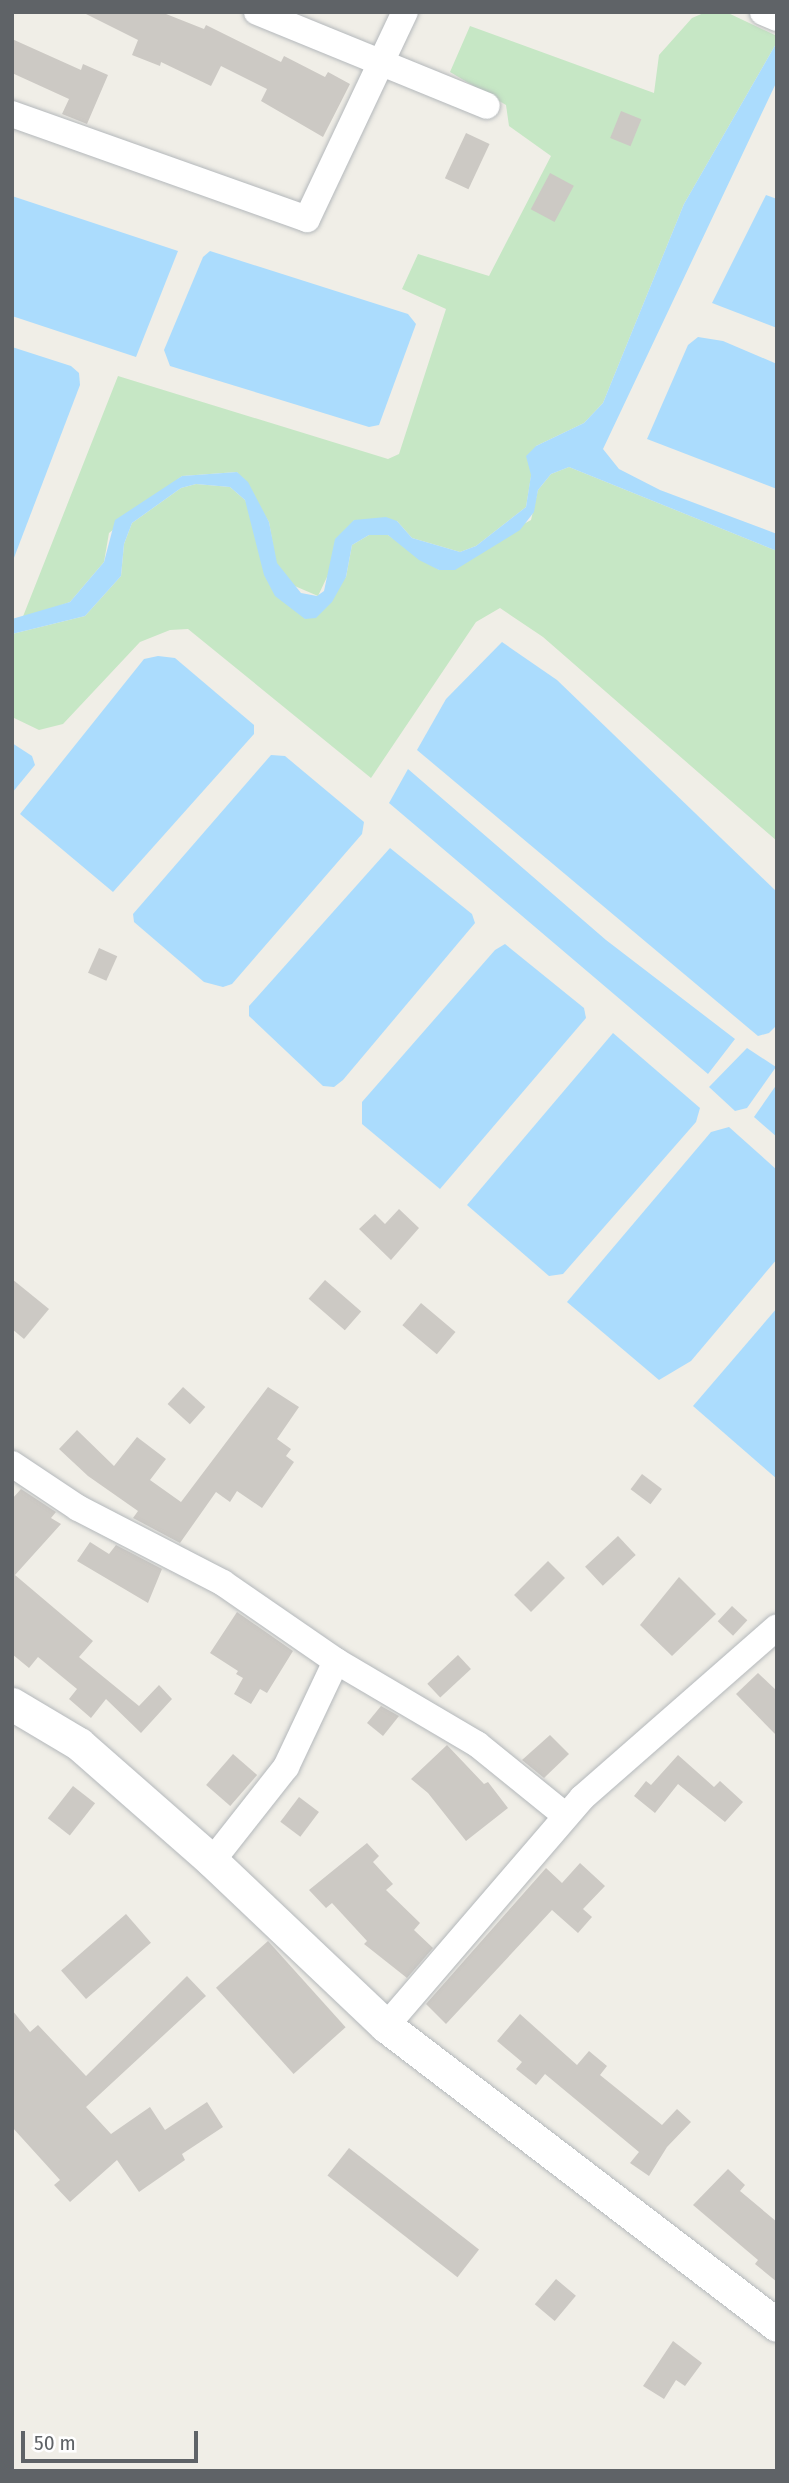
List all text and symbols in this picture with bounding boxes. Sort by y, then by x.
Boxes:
scale bar [24,2416,201,2460]
text: 50 m [34,2430,76,2456]

